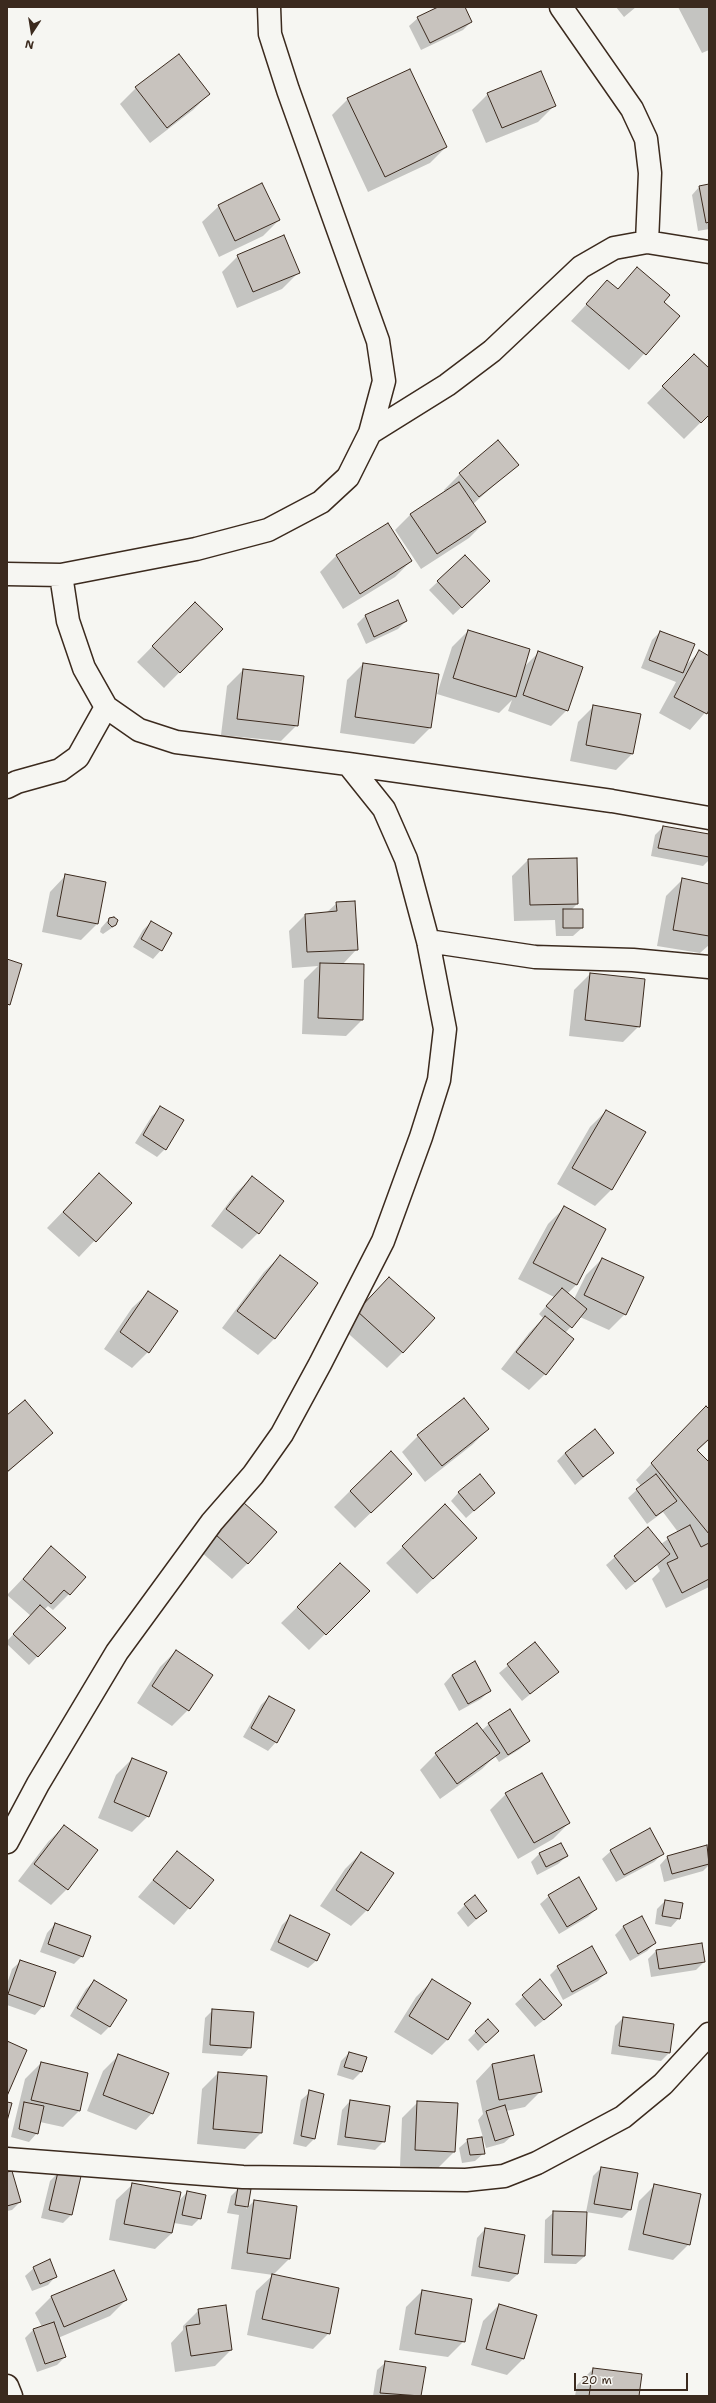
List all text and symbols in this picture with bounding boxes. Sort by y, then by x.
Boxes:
north arrow [12,12,52,52]
text: N [24,36,35,52]
scale bar [576,2365,690,2391]
text: 20 m [581,2372,612,2388]

